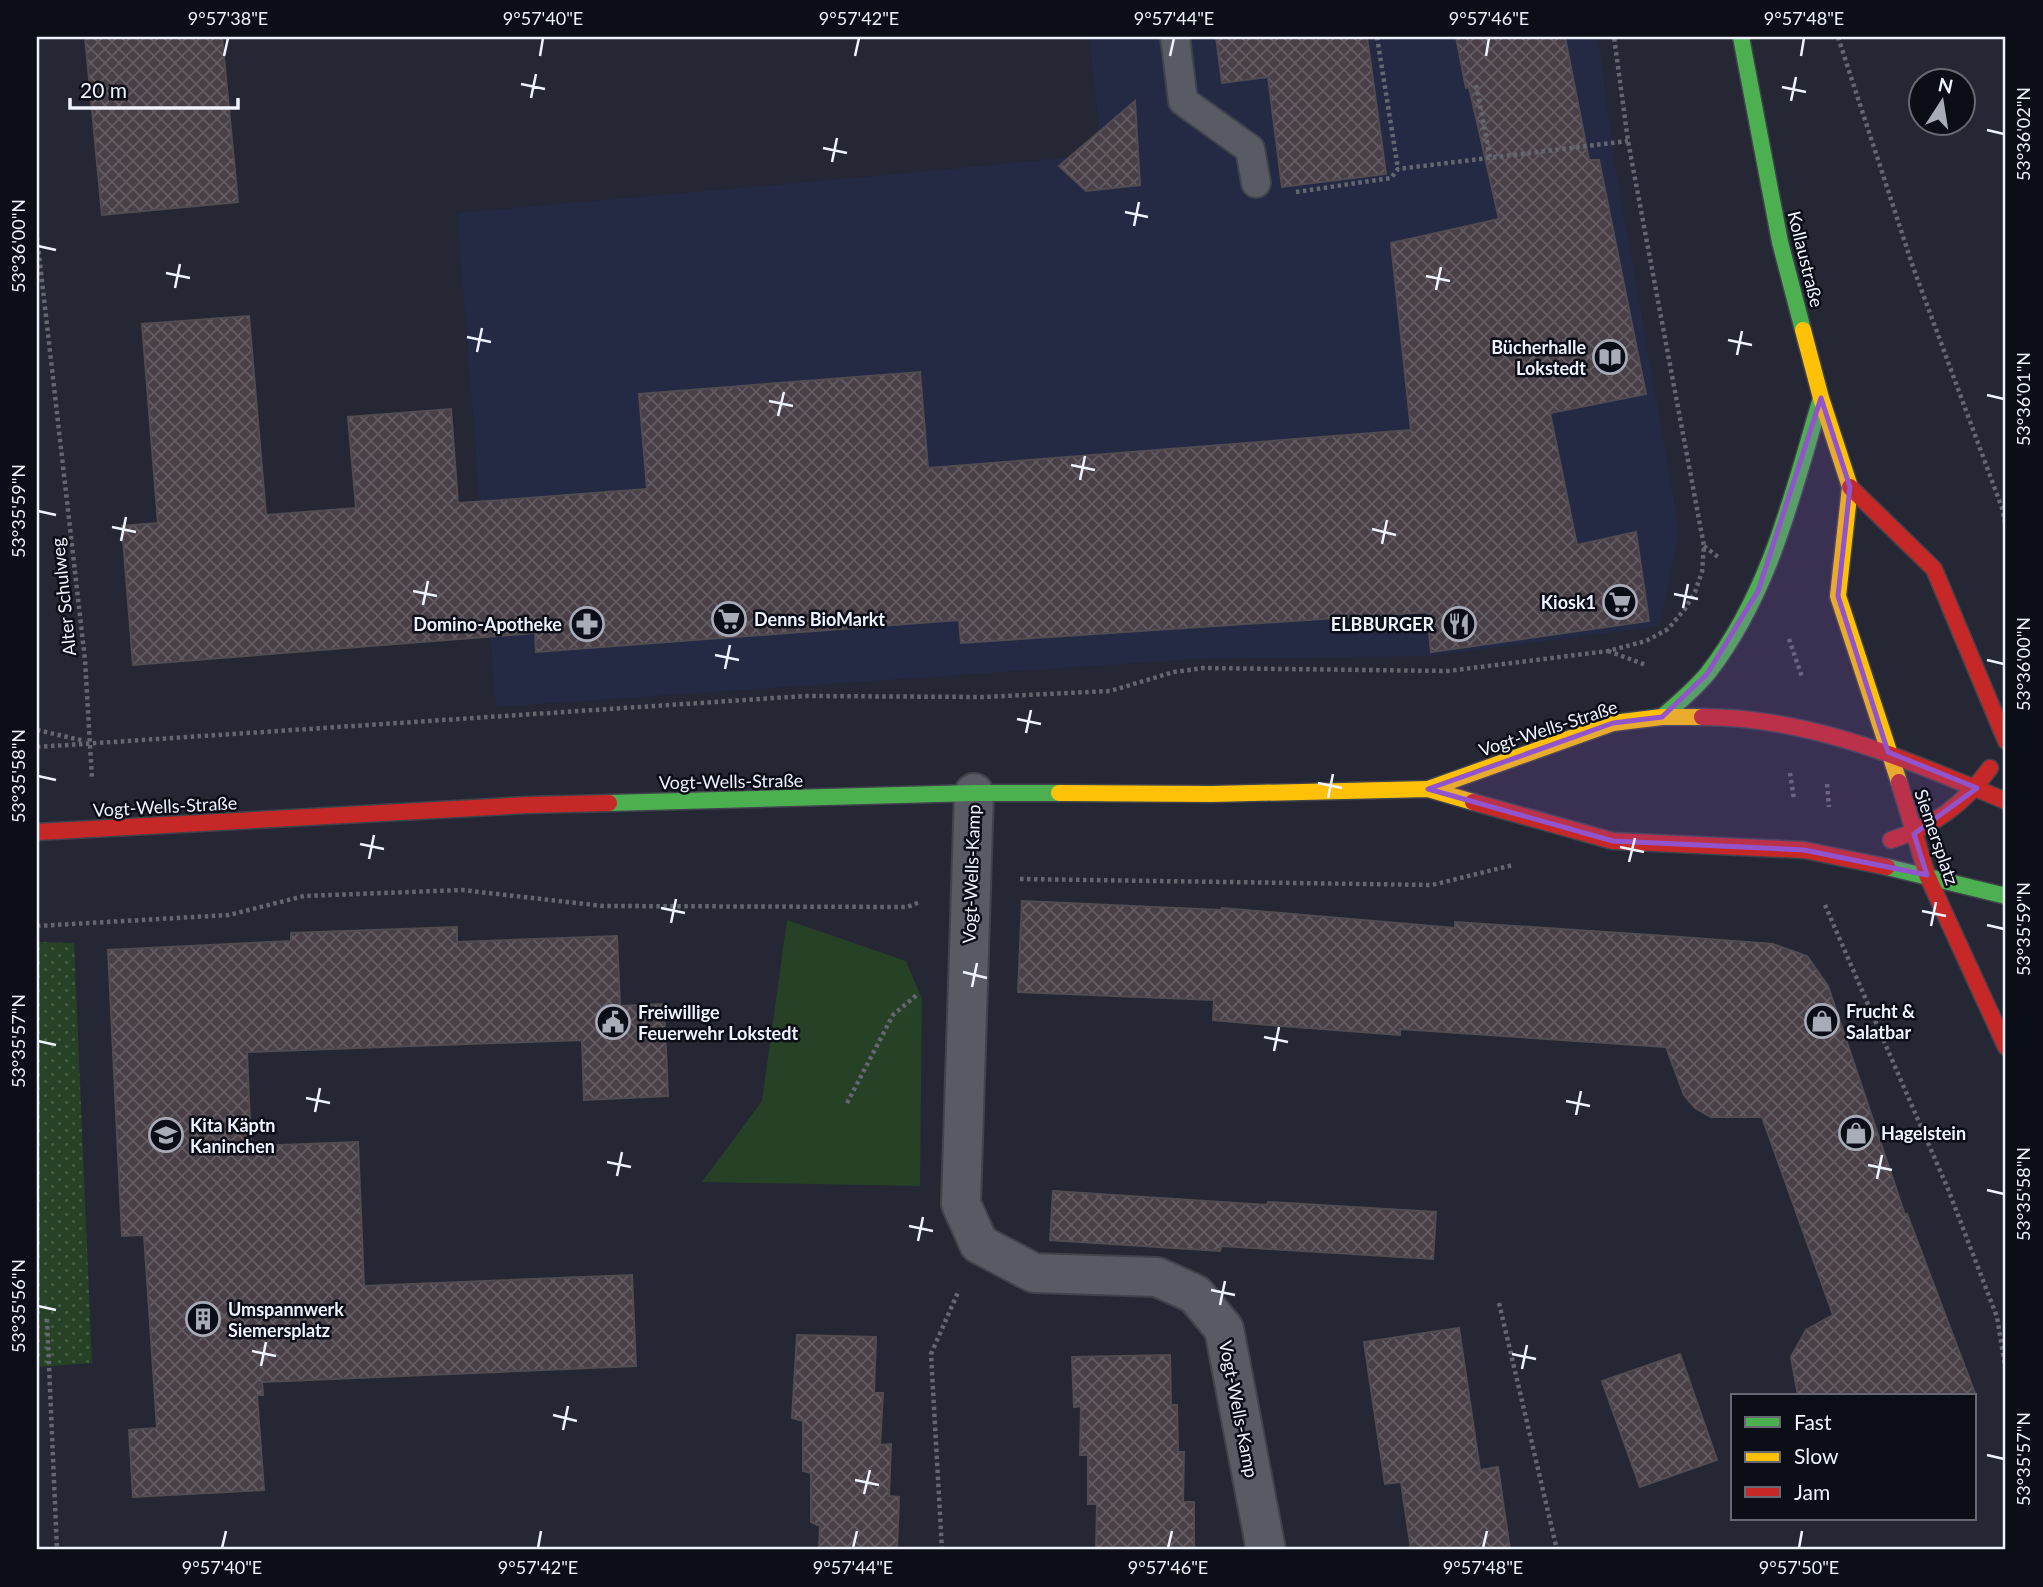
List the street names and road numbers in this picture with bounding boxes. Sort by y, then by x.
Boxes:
street label: Kollaustraße [1783,209,1829,309]
street label: Alter Schulweg [46,537,80,657]
street label: Vogt-Wells-Straße [1476,695,1620,761]
street label: Vogt-Wells-Straße [659,769,803,793]
street label: Siemersplatz [1910,786,1964,888]
street label: Vogt-Wells-Straße [92,791,238,821]
street label: Vogt-Wells-Kamp [958,804,984,944]
street label: Vogt-Wells-Kamp [1215,1339,1263,1479]

